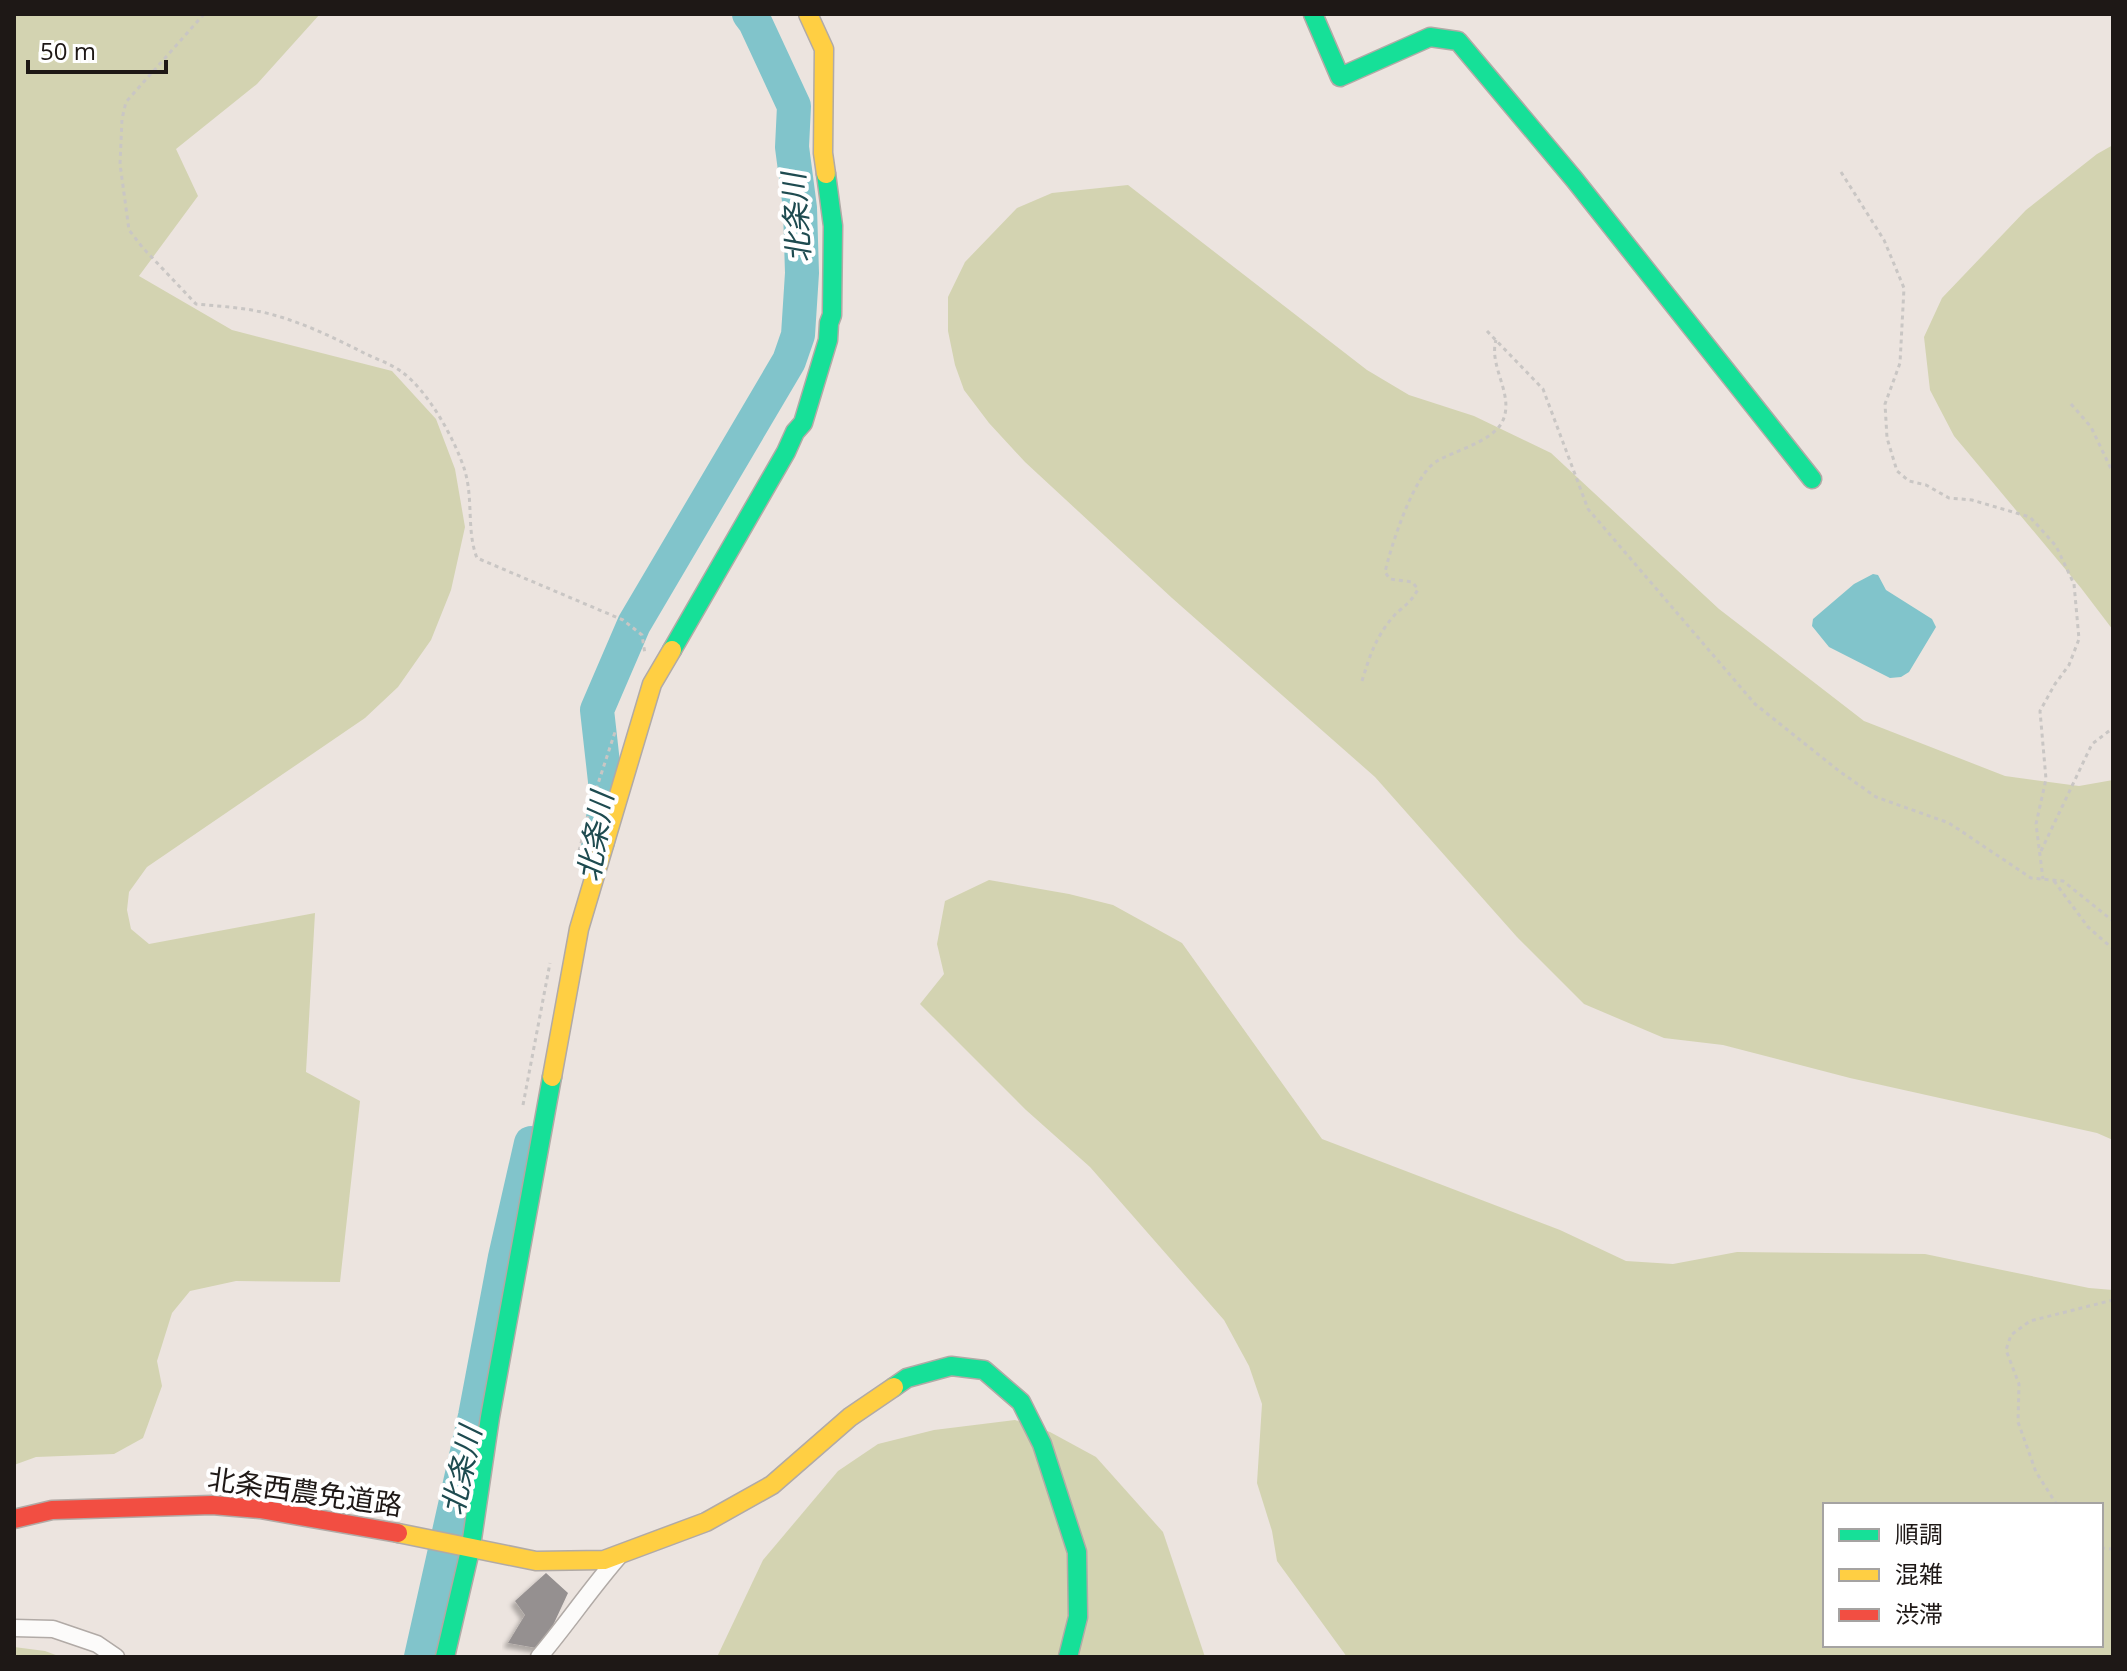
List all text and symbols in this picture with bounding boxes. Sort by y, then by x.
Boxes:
scale bar [28,24,166,74]
text: 50 m [40,34,96,67]
water label: 北条川 [772,169,819,264]
water label: 北条川 [567,786,622,884]
water label: 北条川 [431,1419,491,1519]
street label: 北条西農免道路 [205,1459,405,1523]
legend [1823,1503,2103,1647]
text: 順調 [1895,1517,1943,1550]
text: 混雑 [1895,1557,1943,1590]
text: 渋滞 [1895,1597,1943,1630]

